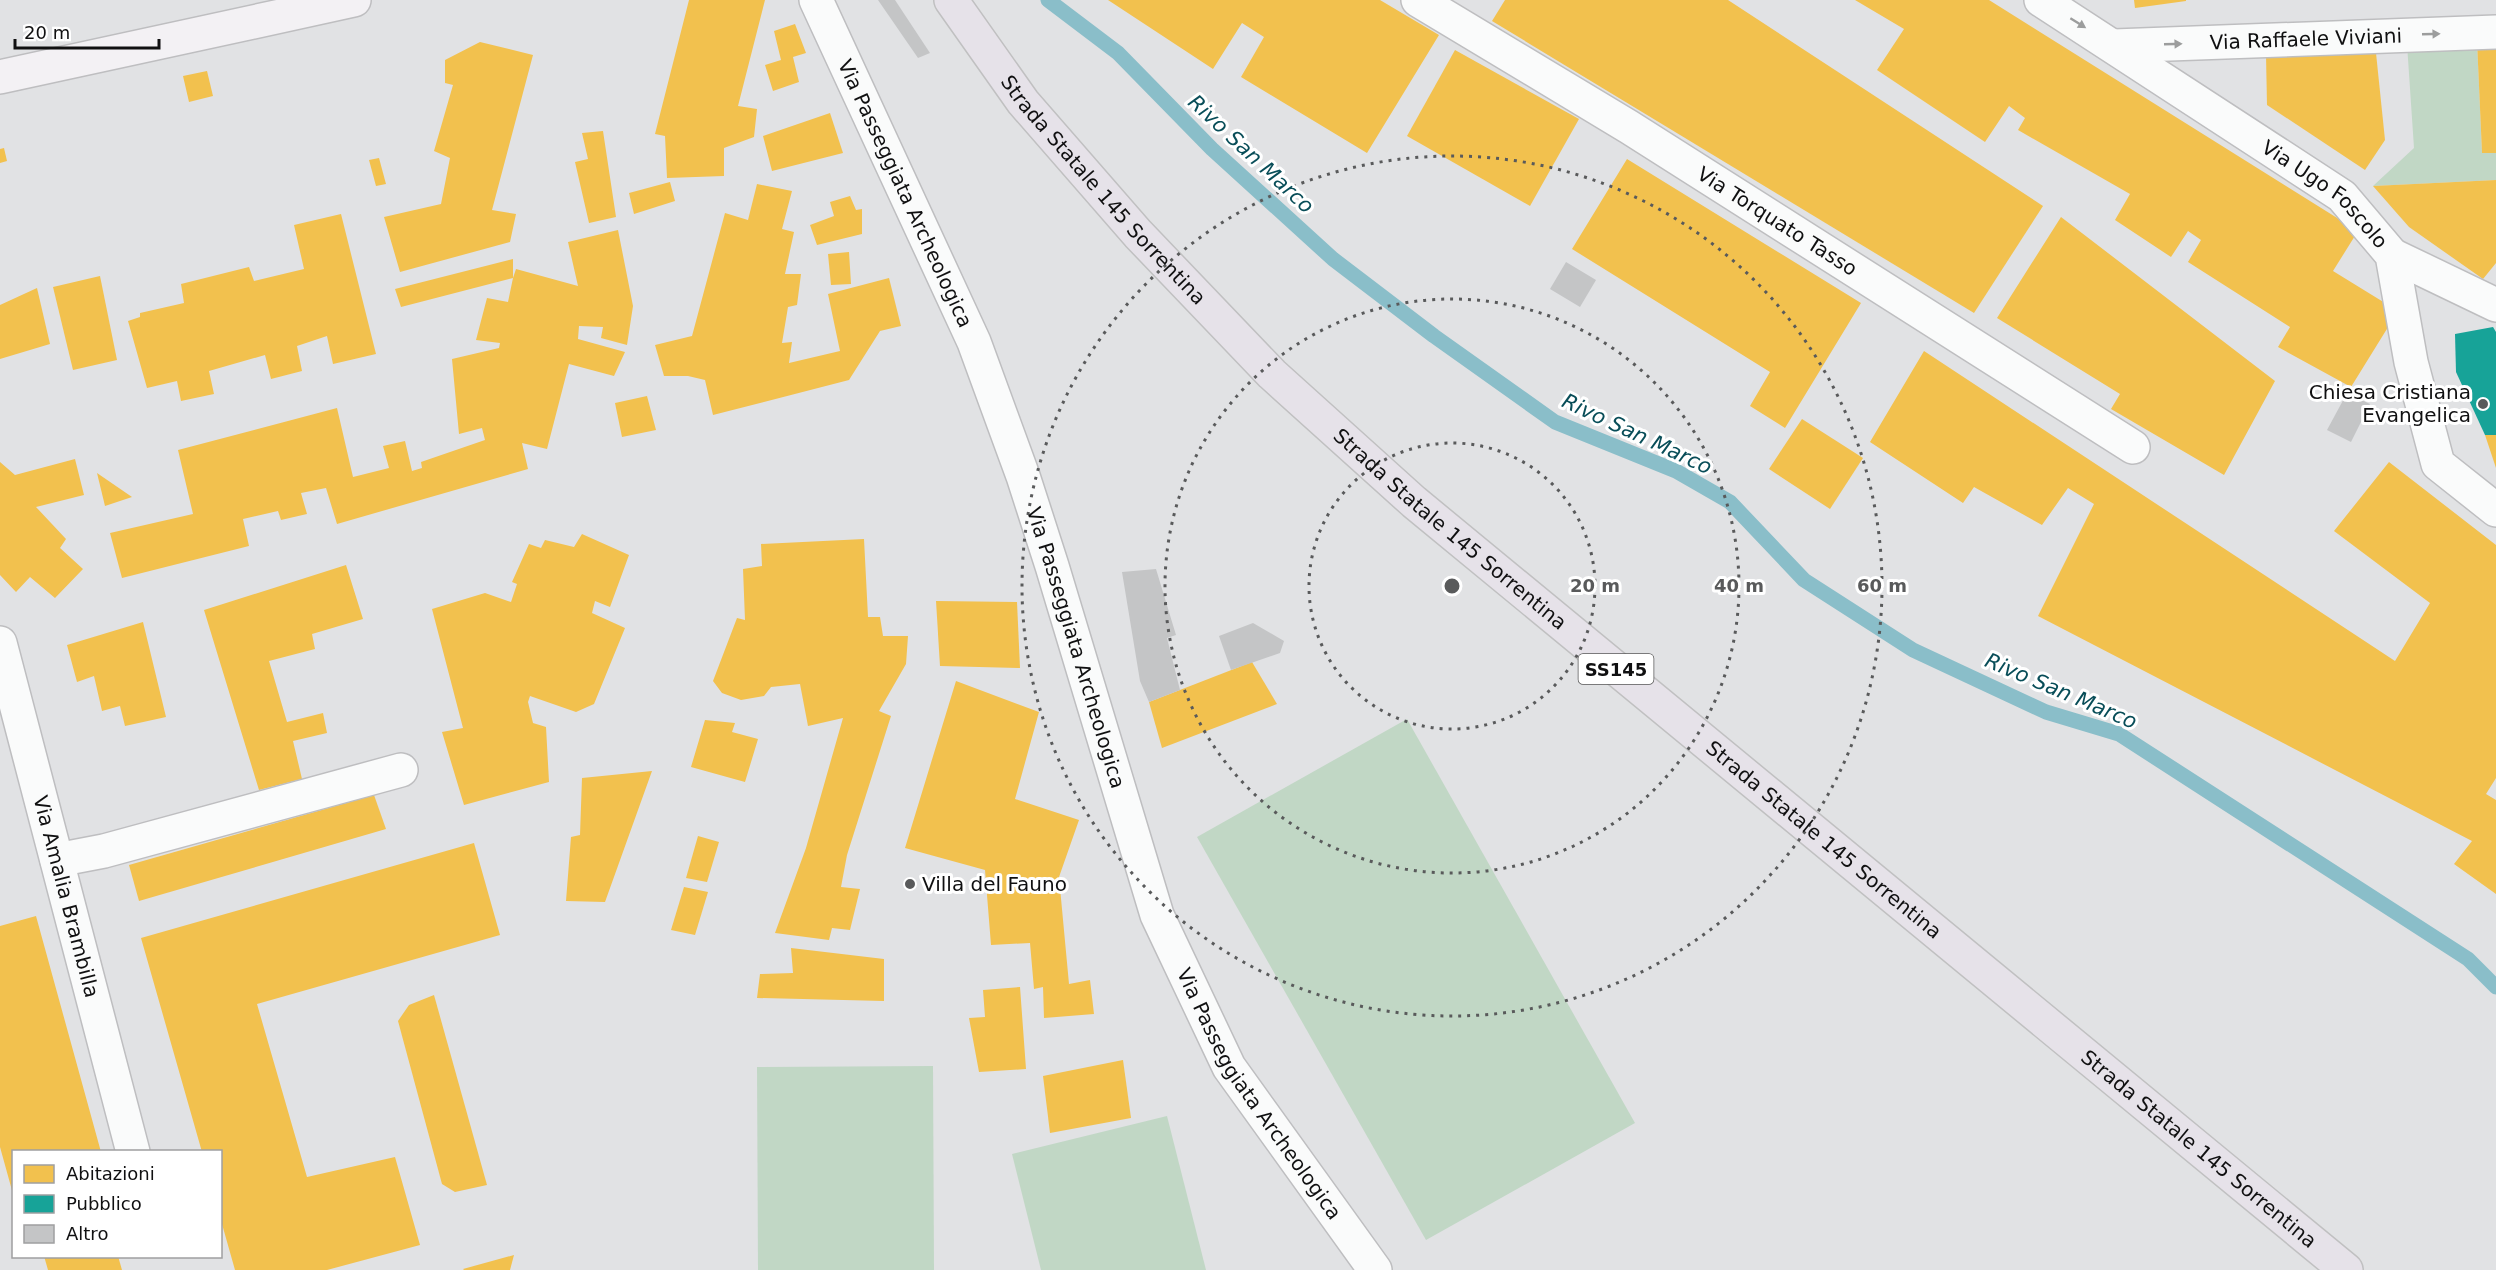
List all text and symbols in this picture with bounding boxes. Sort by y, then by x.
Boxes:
scale bar [15,12,159,50]
one-way arrow [2070,17,2086,28]
text: 20 m [24,22,70,43]
street label: Via Raffaele Viviani [2209,23,2402,54]
one-way arrow [2421,30,2440,39]
one-way arrow [2163,39,2182,48]
street label: Via Passeggiata Archeologica [833,55,978,331]
street label: Strada Statale 145 Sorrentina [996,71,1211,310]
water label: Rivo San Marco [1183,90,1319,218]
street label: Via Ugo Foscolo [2257,135,2393,253]
street label: Via Torquato Tasso [1693,162,1862,281]
place label: Chiesa Cristiana Evangelica [2309,380,2471,427]
water label: Rivo San Marco [1558,389,1716,479]
marker: Chiesa Cristiana Evangelica [2476,397,2490,411]
street label: Strada Statale 145 Sorrentina [1329,424,1571,635]
street label: Via Passeggiata Archeologica [1022,504,1130,791]
text: 20 m [1570,575,1620,596]
text: 40 m [1714,575,1764,596]
text: 60 m [1857,575,1907,596]
centre of rings [1442,576,1462,596]
water label: Rivo San Marco [1981,648,2141,734]
road number: SS145 [1578,654,1654,684]
street label: Strada Statale 145 Sorrentina [1701,736,1947,944]
street label: Via Amalia Brambilla [28,793,104,1000]
place label: Villa del Fauno [922,872,1067,896]
marker: Villa del Fauno [903,877,917,891]
street label: Via Passeggiata Archeologica [1172,964,1347,1224]
street label: Strada Statale 145 Sorrentina [2076,1045,2322,1253]
legend [12,1150,222,1258]
text: Abitazioni [66,1163,155,1184]
text: Pubblico [66,1193,142,1214]
text: Altro [66,1223,108,1244]

